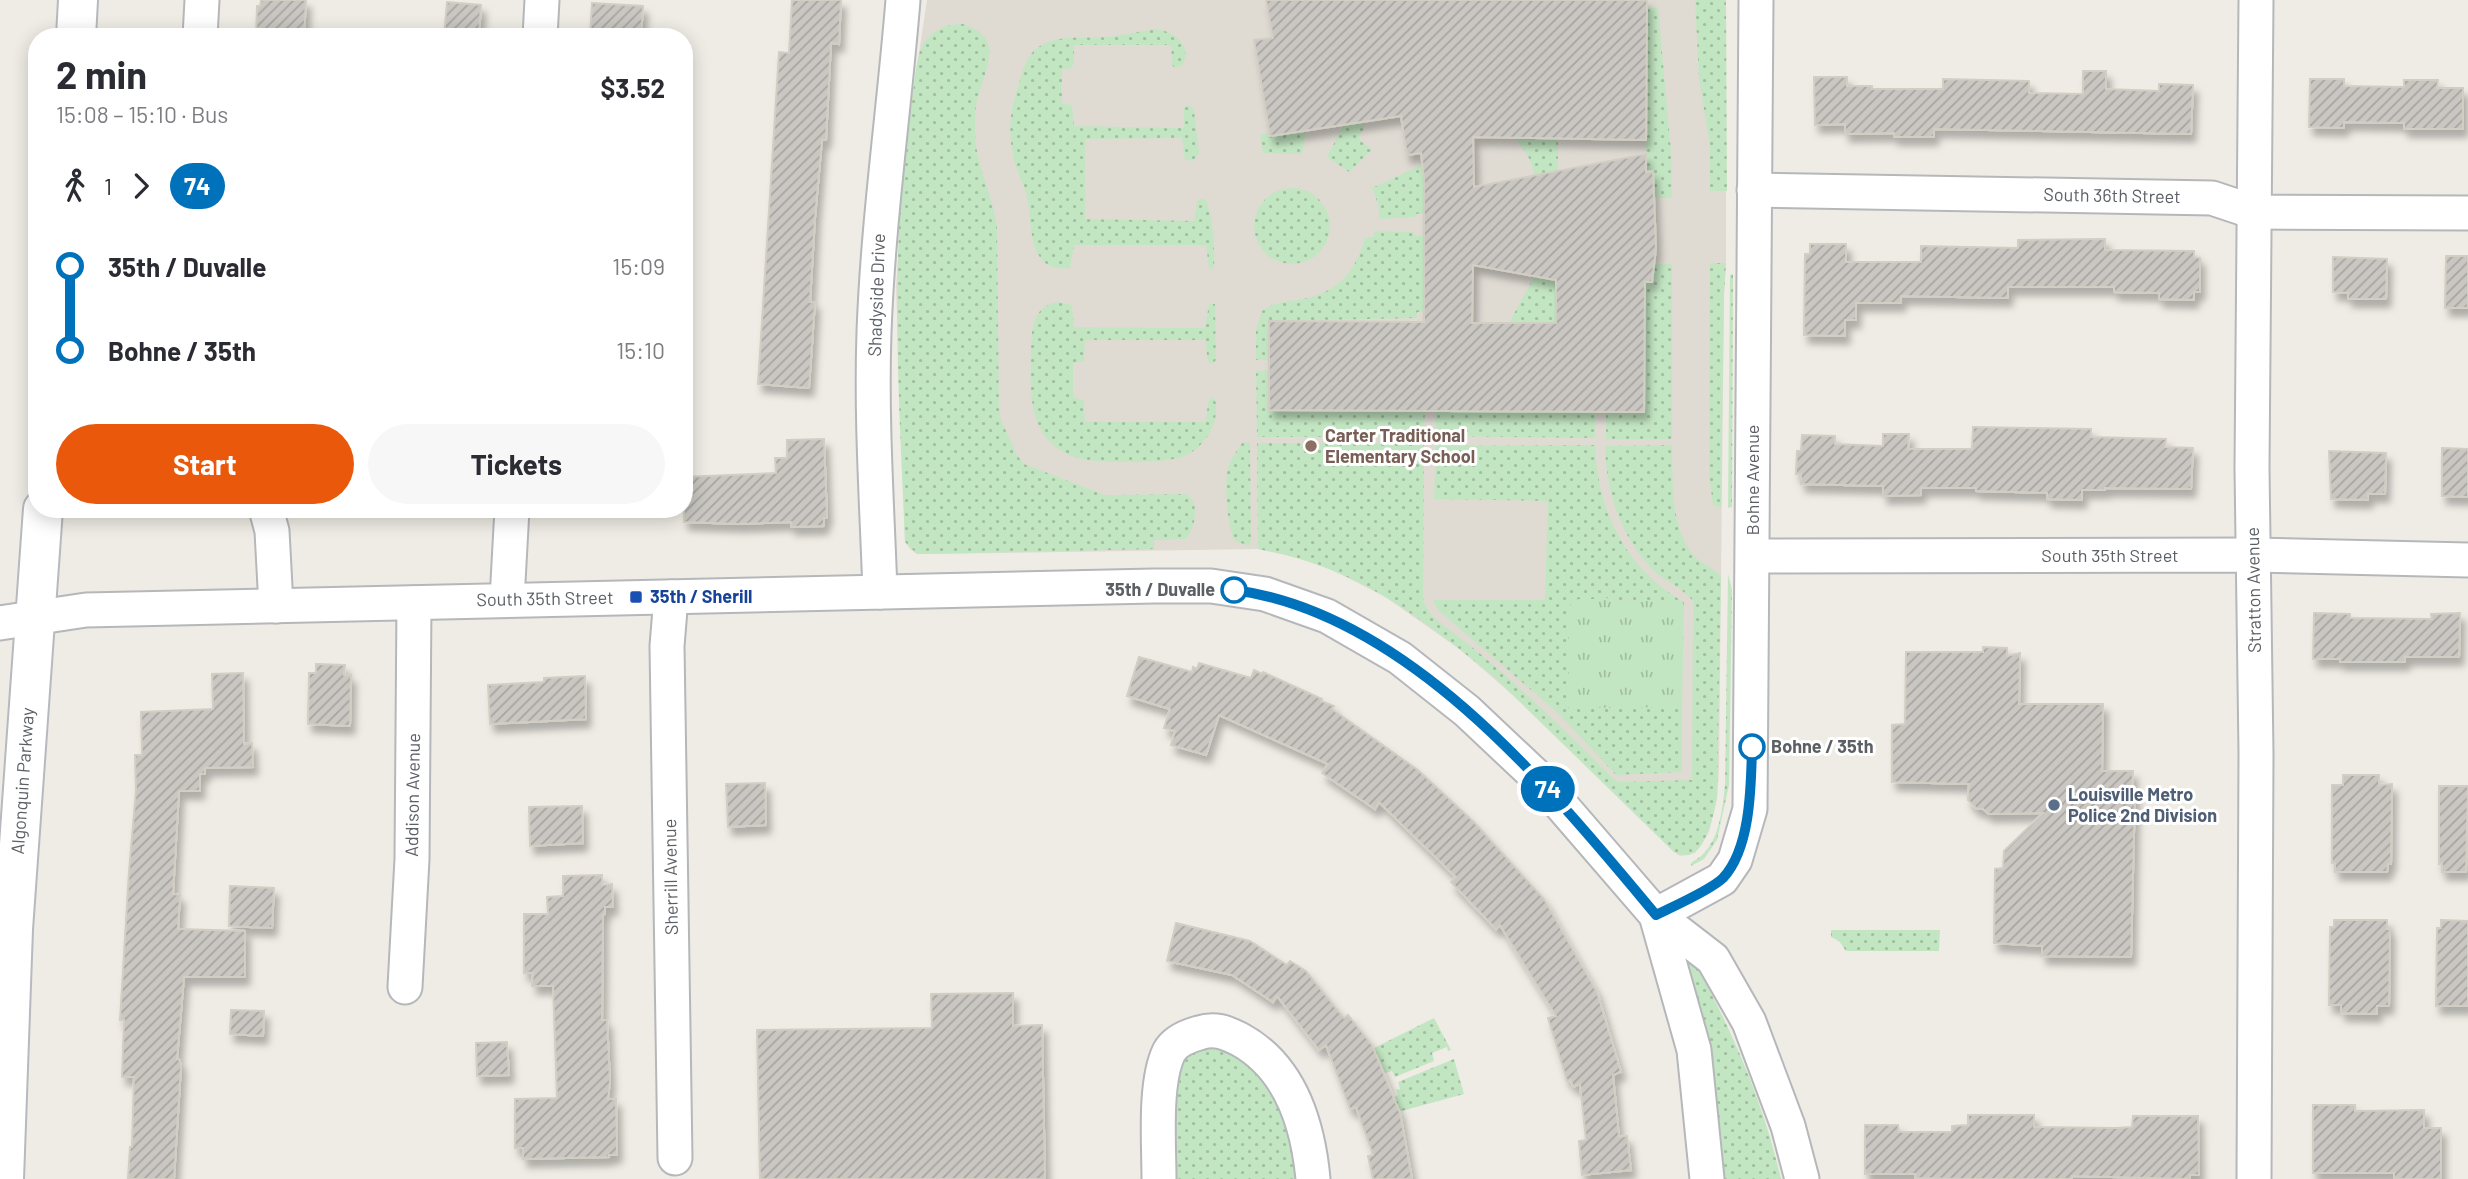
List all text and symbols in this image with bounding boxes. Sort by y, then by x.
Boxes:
text: 2 min [56,51,147,97]
text: $3.52 [600,72,665,103]
text: 15:08 – 15:10 · Bus [56,100,228,128]
icon: walk [56,167,94,205]
icon: forward [122,167,160,205]
text: 74 [184,171,211,200]
text: 1 [104,172,112,200]
street label: South 36th Street [2043,183,2181,207]
street label: Shadyside Drive [863,233,889,357]
text: 35th / Duvalle [108,251,266,282]
text: 15:09 [612,252,665,280]
text: Bohne / 35th [108,335,256,366]
text: 15:10 [616,336,665,364]
button: Start [56,424,354,504]
button: Tickets [368,424,665,504]
place label: Carter Traditional Elementary School [1325,424,1475,467]
street label: Bohne Avenue [1741,425,1763,535]
marker: Carter Traditional Elementary School [1303,438,1319,454]
street label: Stratton Avenue [2241,527,2265,653]
street label: South 35th Street [2041,544,2179,566]
marker: 35th / Duvalle [1221,577,1247,603]
place label: 35th / Duvalle [1105,578,1215,600]
place label: 35th / Sherill [650,585,752,607]
street label: South 35th Street [476,586,614,610]
marker: 35th / Sherill [628,589,644,605]
street label: Algonquin Parkway [6,707,38,855]
street label: Addison Avenue [400,733,424,857]
marker: Bohne / 35th [1739,734,1765,760]
place label: Bohne / 35th [1771,735,1873,757]
line badge: 74 [1516,766,1580,812]
text: 74 [1535,774,1561,803]
place label: Louisville Metro Police 2nd Division [2068,783,2217,826]
marker: Louisville Metro Police 2nd Division [2046,797,2062,813]
street label: Sherrill Avenue [658,819,682,935]

